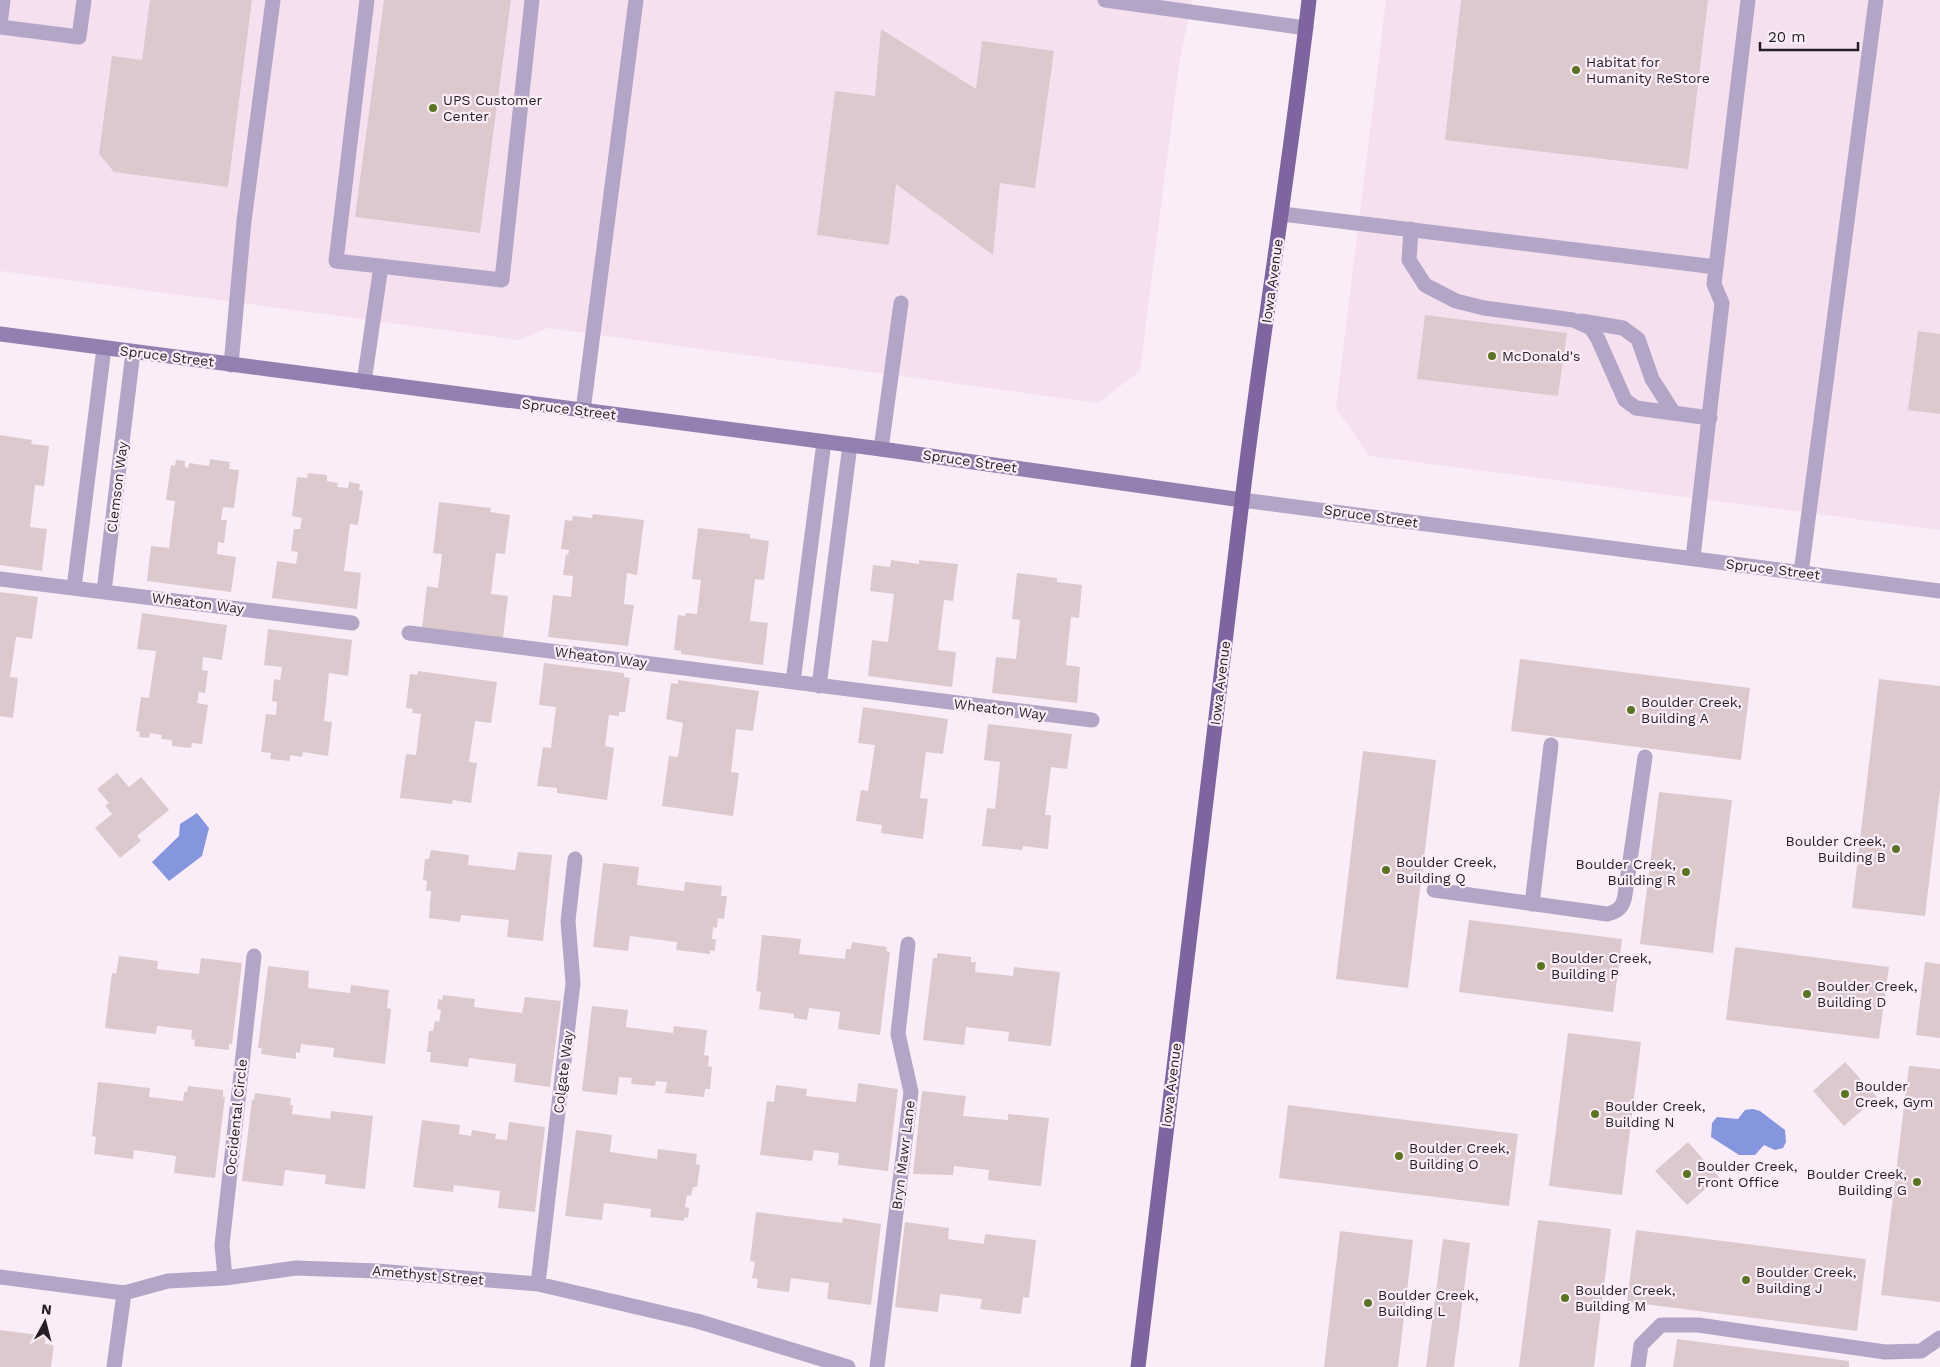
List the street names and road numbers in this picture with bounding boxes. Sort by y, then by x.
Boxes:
street label: Iowa Avenue [1258,238,1286,324]
street label: Spruce Street [119,342,215,370]
street label: Spruce Street [521,395,617,423]
street label: Clemson Way [103,440,131,534]
street label: Spruce Street [922,446,1018,476]
street label: Spruce Street [1323,501,1419,531]
street label: Spruce Street [1725,555,1821,583]
street label: Wheaton Way [151,589,246,617]
street label: Iowa Avenue [1207,640,1233,726]
street label: Wheaton Way [554,643,649,671]
street label: Wheaton Way [953,695,1048,723]
street label: Colgate Way [550,1029,576,1114]
street label: Iowa Avenue [1158,1042,1184,1128]
street label: Occidental Circle [222,1058,250,1176]
street label: Bryn Mawr Lane [888,1099,918,1211]
street label: Amethyst Street [372,1262,485,1288]

